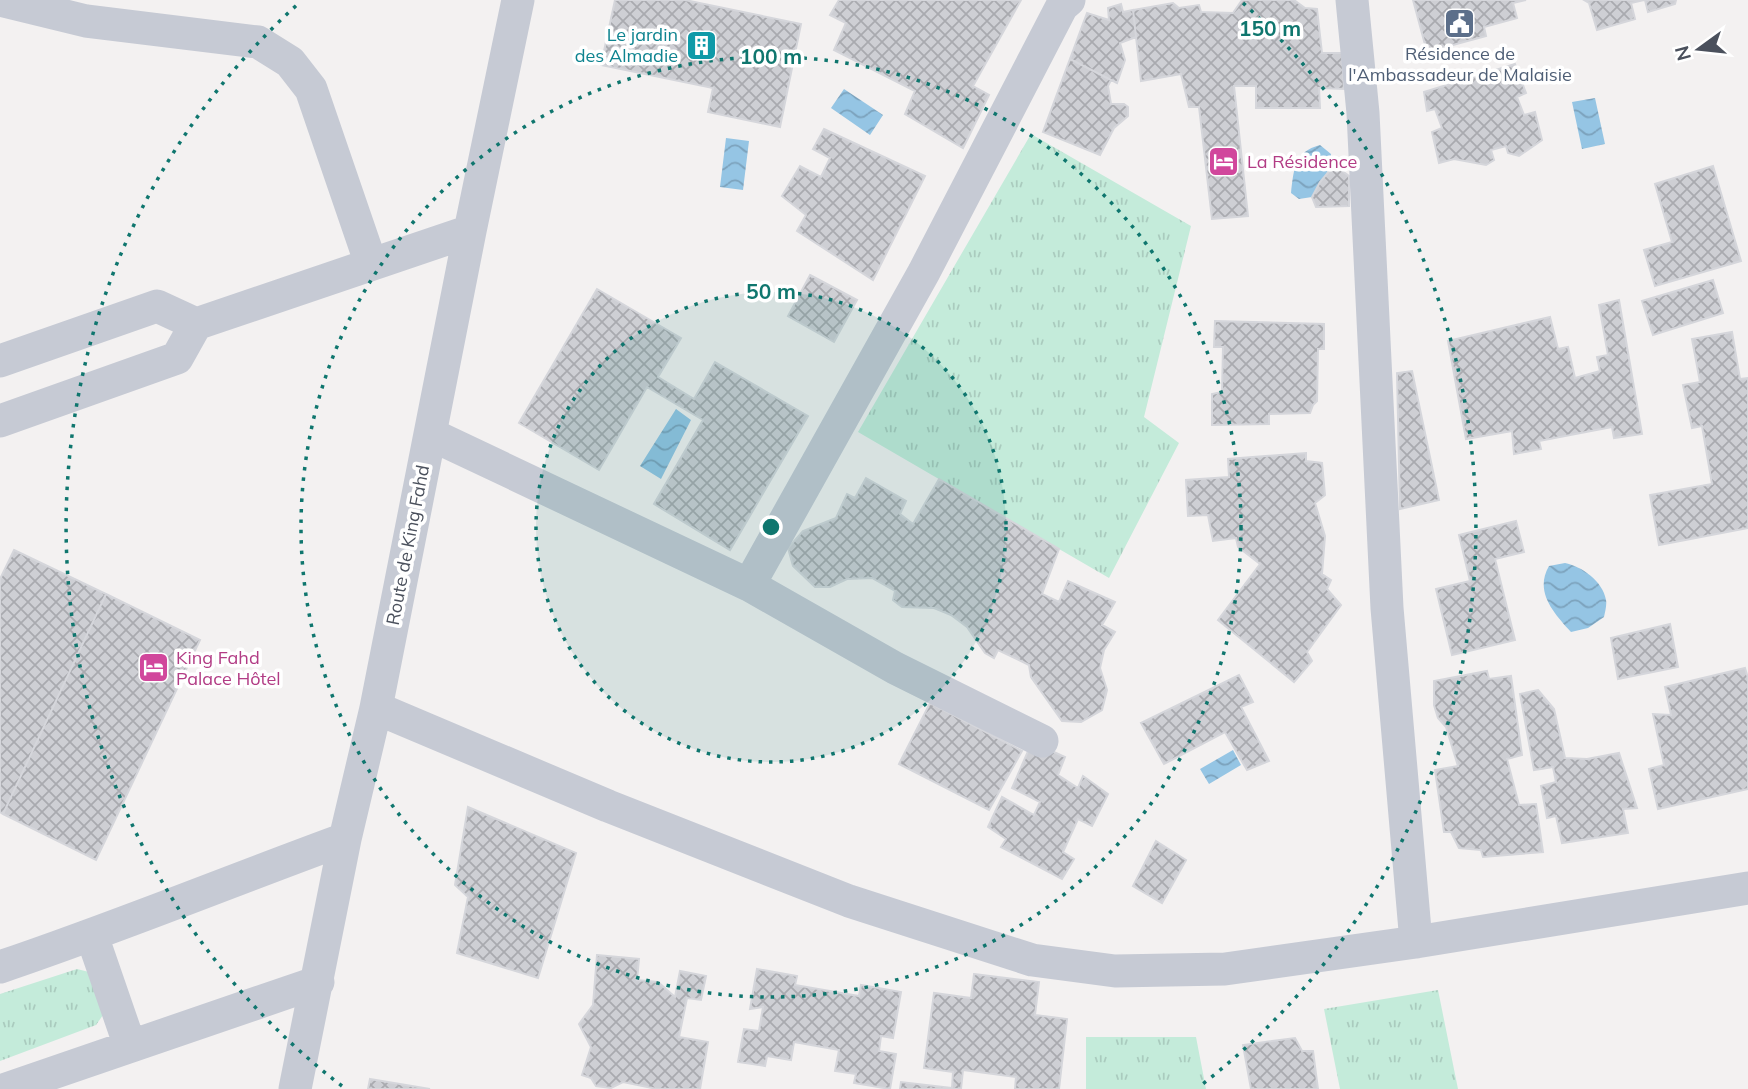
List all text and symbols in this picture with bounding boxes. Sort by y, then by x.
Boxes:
public building icon: Résidence de l'Ambassadeur de Malaisie [1443,6,1477,40]
north arrow [1664,14,1734,84]
text: 150 m [1239,15,1301,41]
place label: Le jardin des Almadie [575,23,678,67]
building icon: Le jardin des Almadie [684,28,718,62]
place label: Résidence de l'Ambassadeur de Malaisie [1348,42,1572,86]
text: 100 m [740,43,802,69]
text: N [1669,43,1696,63]
hotel icon: La Résidence [1207,145,1241,179]
place label: La Résidence [1247,150,1357,173]
text: 50 m [746,278,796,304]
street label: Route de King Fahd [381,463,434,627]
centre of rings [759,515,783,539]
place label: King Fahd Palace Hôtel [176,646,281,690]
hotel icon: King Fahd Palace Hôtel [136,651,170,685]

